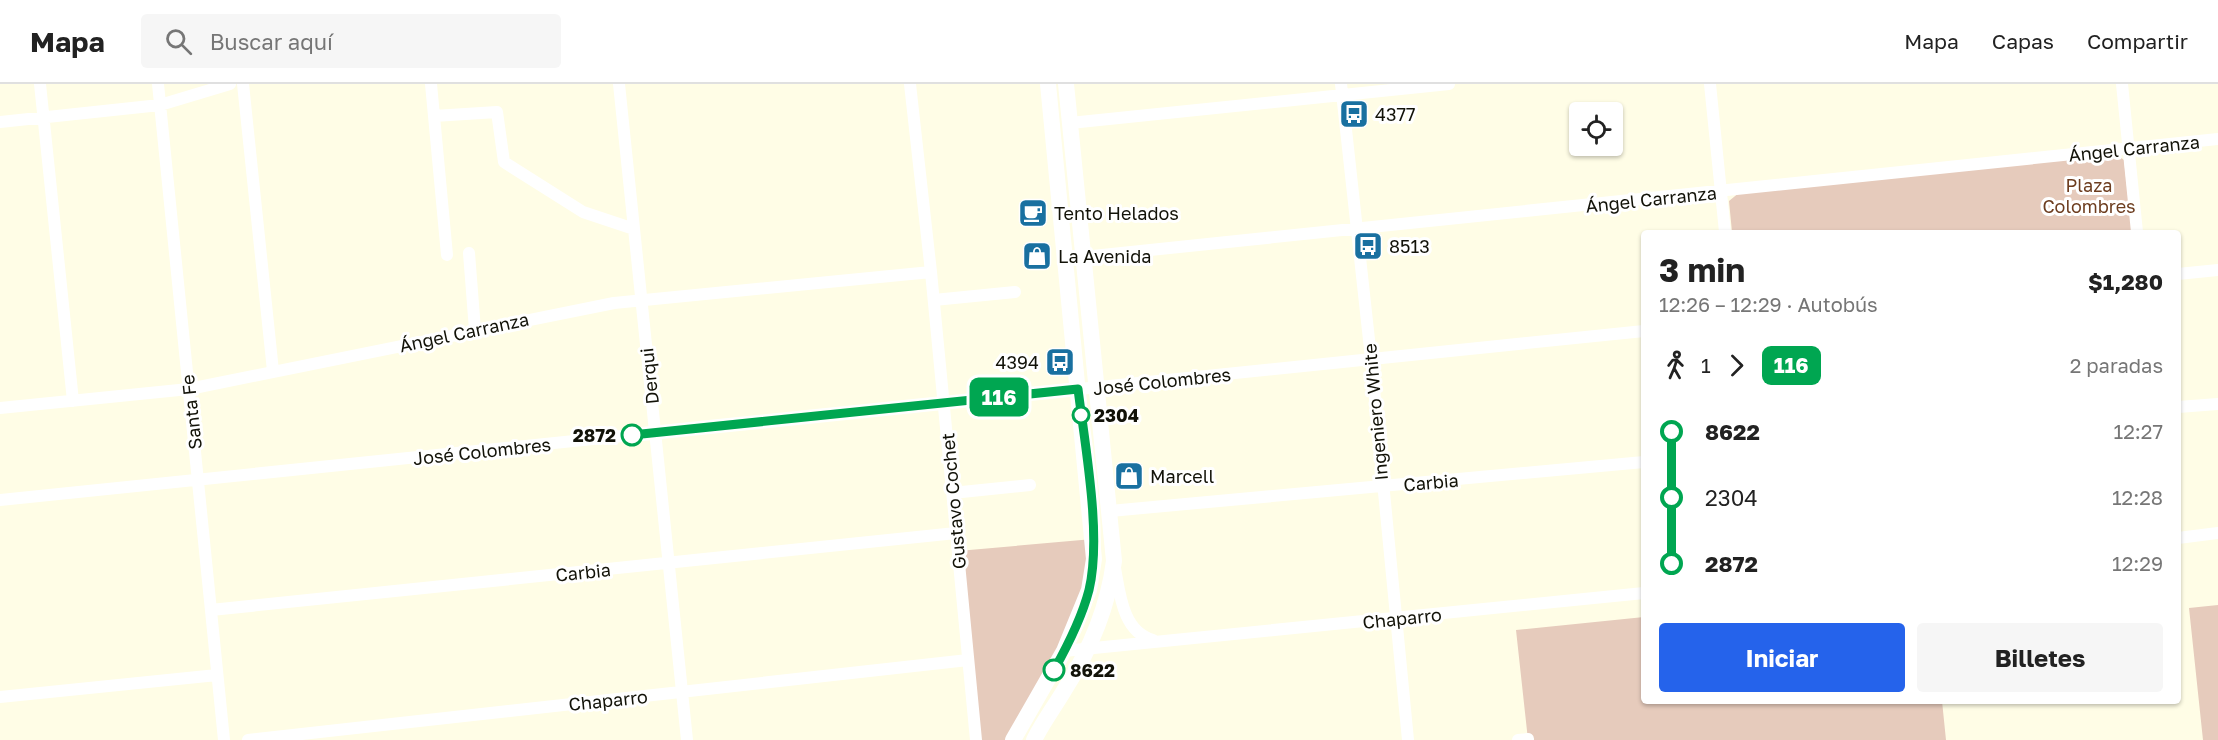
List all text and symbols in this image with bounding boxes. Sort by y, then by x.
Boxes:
search box [141,14,561,68]
text: Mapa [30,25,105,58]
icon: search [162,25,195,58]
text: Buscar aquí [210,28,333,55]
text: Mapa [1904,28,1959,54]
text: Capas [1992,28,2054,54]
text: Compartir [2087,28,2188,54]
bus stop icon: 4377 [1338,98,1370,130]
map controls [1569,102,1623,156]
button: locate [1569,102,1623,156]
place label: 4377 [1375,103,1416,125]
street label: Ángel Carranza [2067,130,2201,166]
park label: Plaza Colombres [2042,174,2136,217]
street label: Ángel Carranza [1584,181,1718,217]
cafe icon: Tento Helados [1017,197,1049,229]
place label: Tento Helados [1054,202,1179,224]
bus stop icon: 8513 [1352,230,1384,262]
place label: 8513 [1389,235,1430,257]
shop icon: La Avenida [1021,240,1053,272]
place label: La Avenida [1058,245,1151,267]
text: 3 min [1659,250,1745,289]
text: $1,280 [2088,268,2163,295]
text: 12:26 – 12:29 · Autobús [1659,292,1878,316]
street label: Ángel Carranza [397,308,531,356]
street label: Ingeniero White [1358,343,1392,481]
bus stop icon: 4394 [1044,346,1076,378]
street label: Derqui [635,347,663,405]
icon: walk [1659,349,1692,382]
icon: forward [1720,349,1753,382]
place label: 4394 [996,351,1039,373]
text: 116 [1774,352,1809,378]
text: 1 [1701,353,1711,377]
text: 2 paradas [2070,353,2163,377]
street label: José Colombres [1092,363,1232,399]
street label: Santa Fe [176,373,206,451]
line badge: 116 [964,378,1034,416]
text: 116 [982,384,1016,410]
place label: 2304 [1094,404,1139,426]
marker: 2304 [1072,406,1090,424]
text: 8622 [1705,418,1760,445]
text: 12:27 [2114,419,2163,443]
place label: 2872 [573,424,616,446]
marker: 2872 [621,424,643,446]
street label: Gustavo Cochet [936,432,970,570]
street label: José Colombres [412,433,552,469]
shop icon: Marcell [1113,460,1145,492]
place label: Marcell [1150,465,1214,487]
street label: Carbia [1402,469,1460,495]
text: 2304 [1705,484,1758,511]
text: 12:28 [2112,485,2163,509]
text: 2872 [1705,550,1758,577]
text: 12:29 [2112,551,2163,575]
street label: Carbia [554,558,612,586]
street label: Chaparro [1361,603,1443,633]
button: Iniciar [1659,623,1905,692]
button: Billetes [1917,623,2163,692]
marker: 8622 [1043,659,1065,681]
place label: 8622 [1070,659,1115,681]
street label: Chaparro [567,685,649,715]

